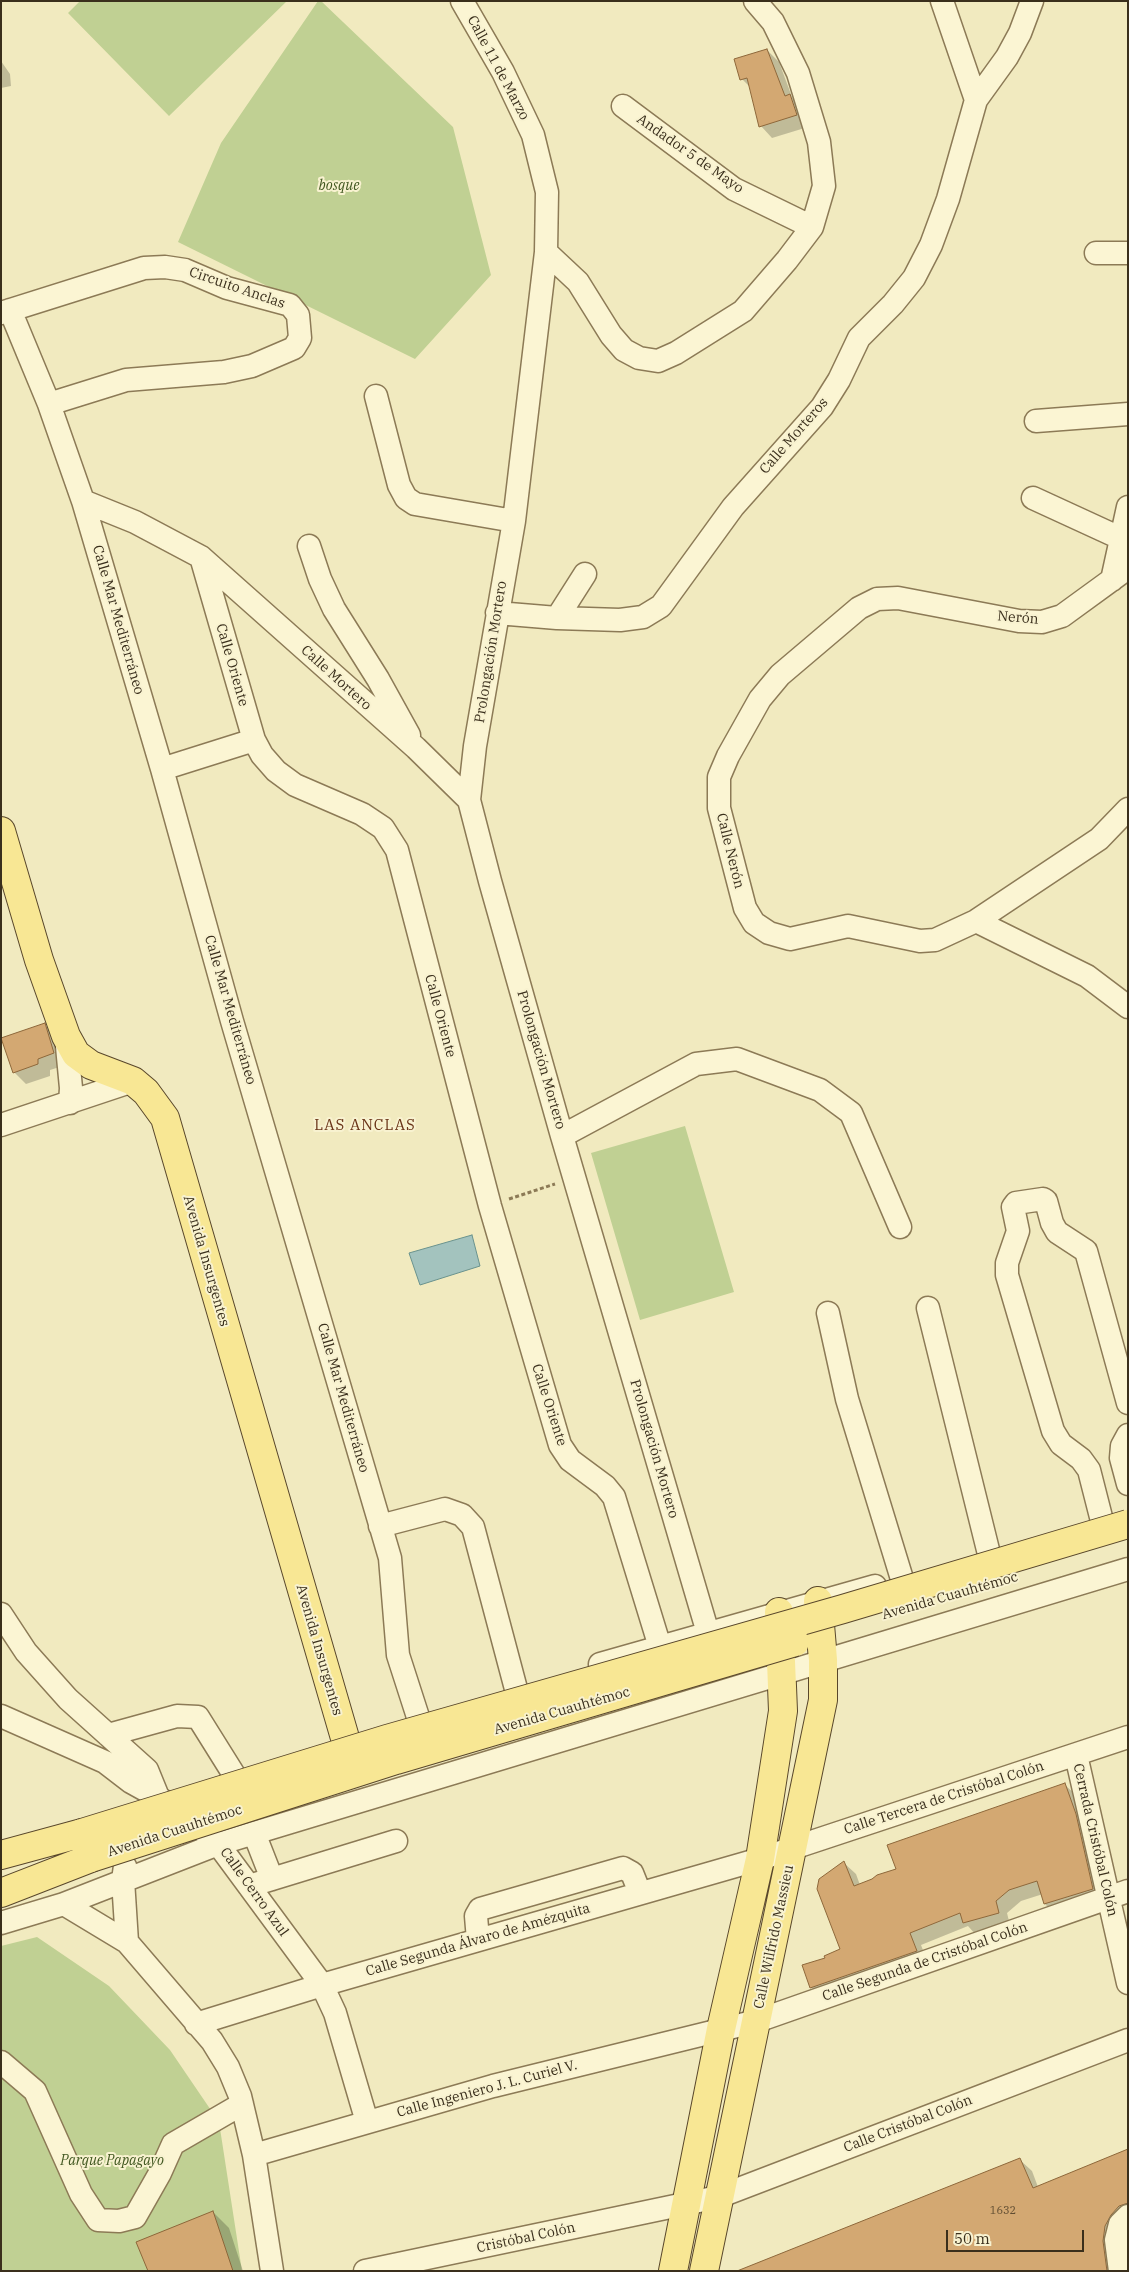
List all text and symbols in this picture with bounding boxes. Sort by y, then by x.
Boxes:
street label: Calle 11 de Marzo [463,13,533,123]
street label: Andador 5 de Mayo [633,111,747,197]
park label: bosque [319,178,359,194]
street label: Circuito Anclas [187,264,287,312]
street label: Calle Morteros [756,394,832,478]
street label: Calle Mar Mediterráneo [89,543,147,697]
street label: Prolongación Mortero [471,580,511,724]
street label: Nerón [997,608,1039,628]
street label: Calle Oriente [212,622,252,708]
street label: Calle Mortero [297,642,375,714]
street label: Calle Nerón [713,812,747,890]
street label: Calle Mar Mediterráneo [201,933,259,1087]
street label: Calle Oriente [421,973,459,1059]
street label: Prolongación Mortero [513,989,569,1131]
district label: LAS ANCLAS [313,1117,417,1135]
street label: Avenida Insurgentes [179,1194,233,1328]
street label: Calle Mar Mediterráneo [314,1321,372,1475]
street label: Calle Oriente [528,1362,570,1448]
street label: Prolongación Mortero [626,1378,682,1520]
street label: Avenida Cuauhtémoc [880,1569,1020,1623]
street label: Avenida Insurgentes [292,1583,346,1717]
street label: Avenida Cuauhtémoc [492,1684,632,1738]
street label: Calle Tercera de Cristóbal Colón [842,1758,1046,1838]
street label: Cerrada Cristóbal Colón [1069,1762,1121,1918]
street label: Avenida Cuauhtémoc [106,1801,244,1861]
street label: Calle Cerro Azul [216,1844,292,1940]
street label: Calle Wilfrido Massieu [751,1863,797,2011]
street label: Calle Segunda Álvaro de Amézquita [364,1900,592,1980]
street label: Calle Segunda de Cristóbal Colón [820,1919,1030,2005]
street label: Calle Ingeniero J. L. Curiel V. [395,2057,579,2121]
street label: Calle Cristóbal Colón [841,2092,975,2156]
park label: Parque Papagayo [60,2153,164,2169]
house number: 1632 [990,2204,1016,2218]
street label: Cristóbal Colón [475,2219,577,2257]
scale bar [949,2220,1086,2252]
text: 50 m [954,2229,990,2248]

